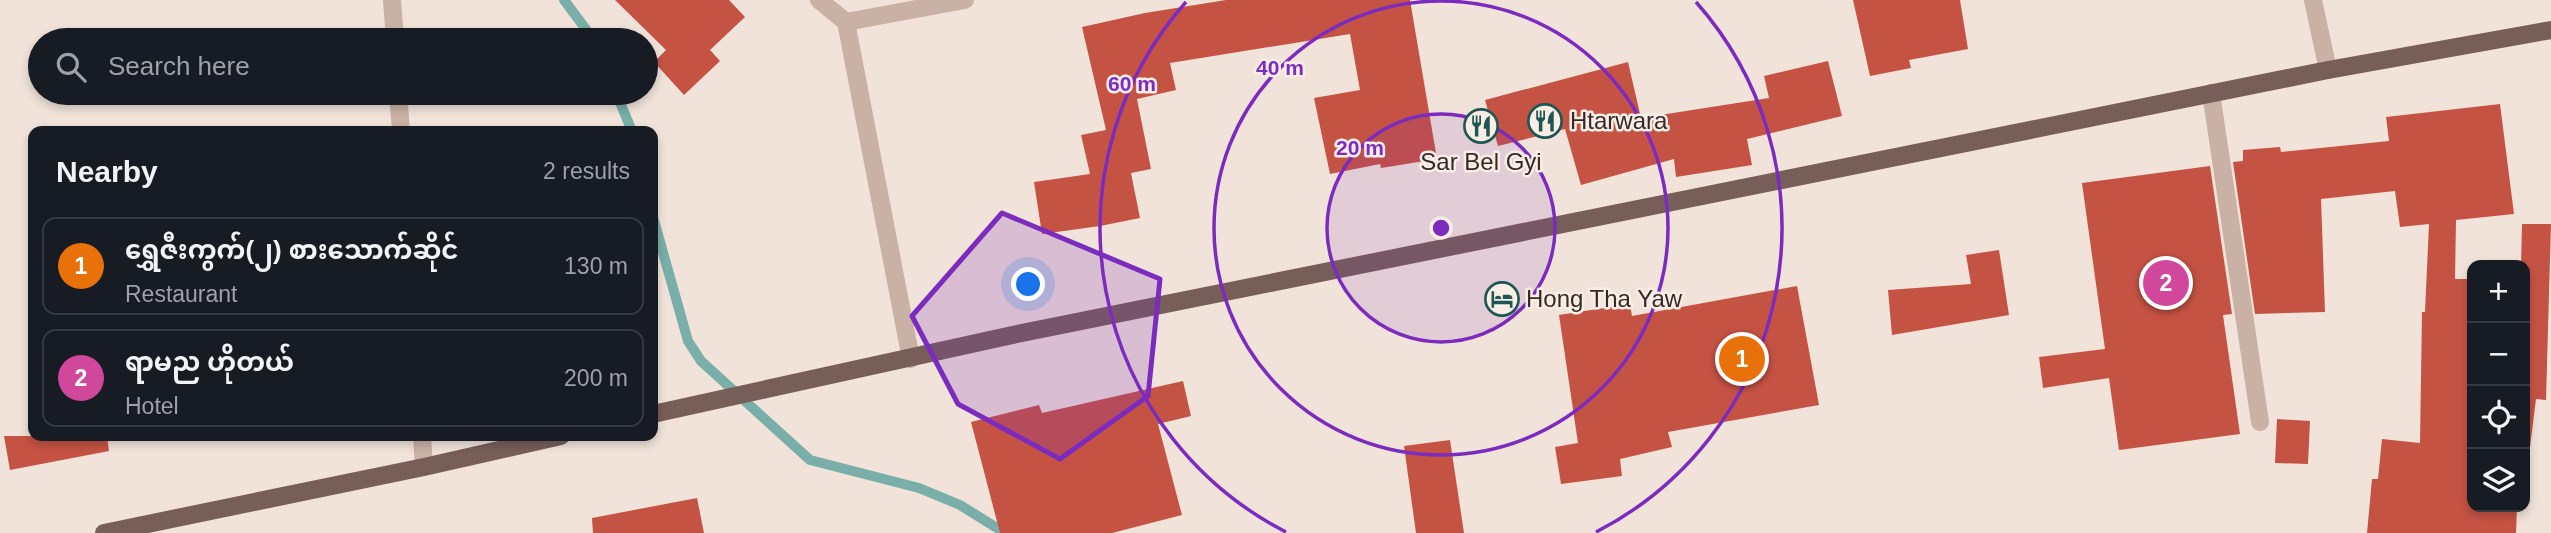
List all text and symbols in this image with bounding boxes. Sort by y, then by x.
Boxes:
search box [28,28,658,105]
icon: search [52,48,90,86]
text: Search here [108,51,250,81]
text: 40 m [1256,56,1304,79]
text: 60 m [1108,72,1156,95]
restaurant icon: Htarwara [1526,102,1564,140]
restaurant icon: Sar Bel Gyi [1462,107,1500,145]
place label: Htarwara [1570,107,1668,134]
text: 20 m [1336,136,1384,159]
place label: Sar Bel Gyi [1420,148,1542,175]
text: Nearby [56,155,158,188]
text: 2 results [543,158,630,184]
centre of rings [1429,216,1453,240]
text: ရွှေဇီးကွက်(၂) စားသောက်ဆိုင် [125,235,459,265]
text: 1 [75,253,87,279]
text: 130 m [564,253,628,279]
pin: 2 [2143,257,2189,309]
map controls [2467,260,2530,512]
button: + [2467,260,2530,323]
your location [1011,267,1045,301]
hotel icon: Hong Tha Yaw [1483,280,1521,318]
text: Restaurant [125,281,238,307]
place label: Hong Tha Yaw [1526,285,1683,312]
button: − [2467,323,2530,386]
pin: 1 [1719,333,1765,385]
text: ရာမည ဟိုတယ် [125,347,294,377]
text: 2 [75,365,87,391]
text: 200 m [564,365,628,391]
button: locate [2467,386,2530,449]
text: Hotel [125,393,179,419]
button: layers [2467,449,2530,512]

